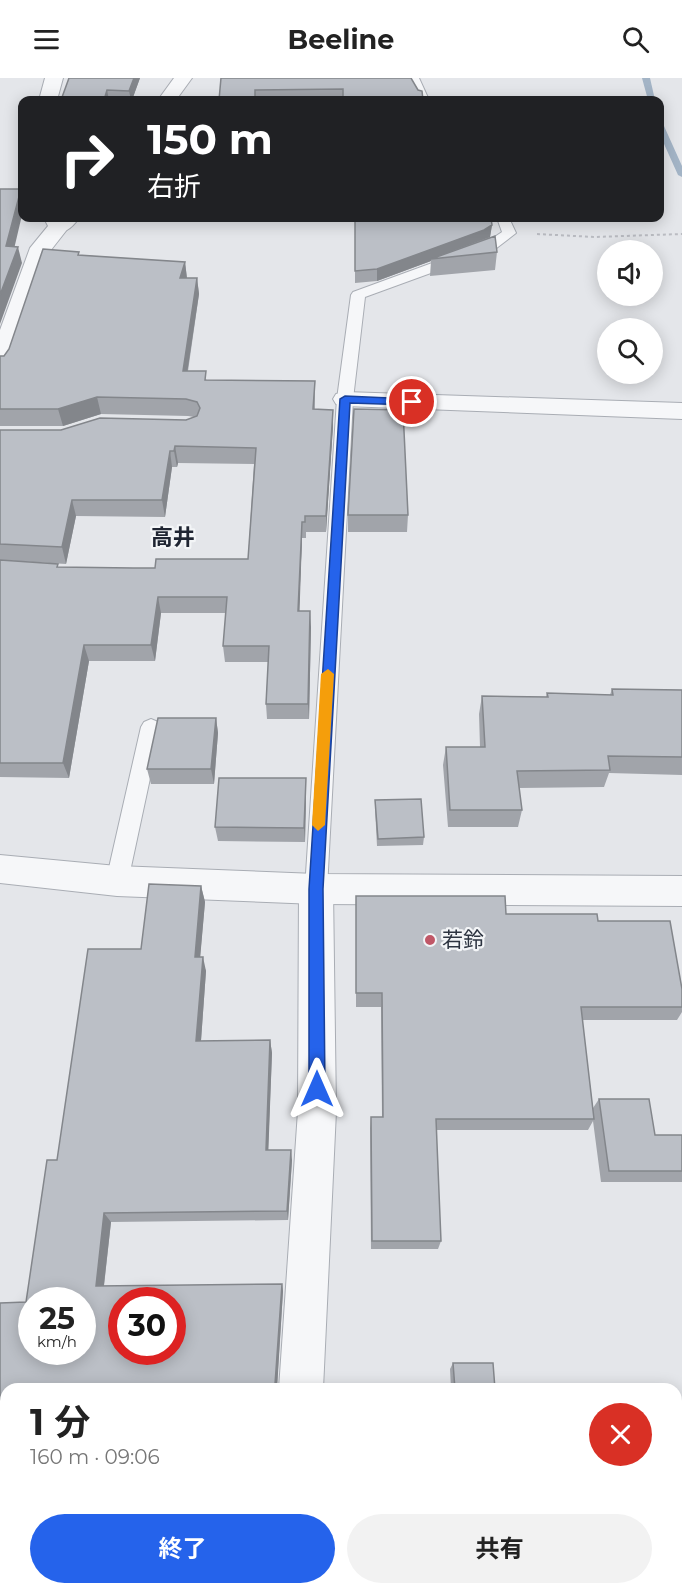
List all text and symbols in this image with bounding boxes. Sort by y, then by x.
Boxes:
icon: menu [30,23,63,56]
text: Beeline [288,23,394,56]
icon: search [619,23,652,56]
text: 150 m [147,113,273,165]
icon: right [48,120,126,198]
text: 右折 [147,170,201,203]
map controls [597,240,663,384]
button: sound [597,240,663,306]
button: search [597,318,663,384]
pin [386,376,437,427]
icon: arrive [395,385,428,418]
district label: 高井 [151,524,195,551]
place label: 若鈴 [442,927,484,952]
marker: 若鈴 [423,933,437,947]
position arrow [285,1057,349,1121]
speed limit sign: 30 [108,1287,186,1365]
text: 25 [39,1300,75,1337]
text: km/h [37,1332,77,1351]
text: 1 分 [30,1400,90,1444]
button: close [589,1403,652,1466]
text: 160 m · 09:06 [30,1445,160,1469]
button: 終了 [30,1514,335,1583]
button: 共有 [347,1514,652,1583]

